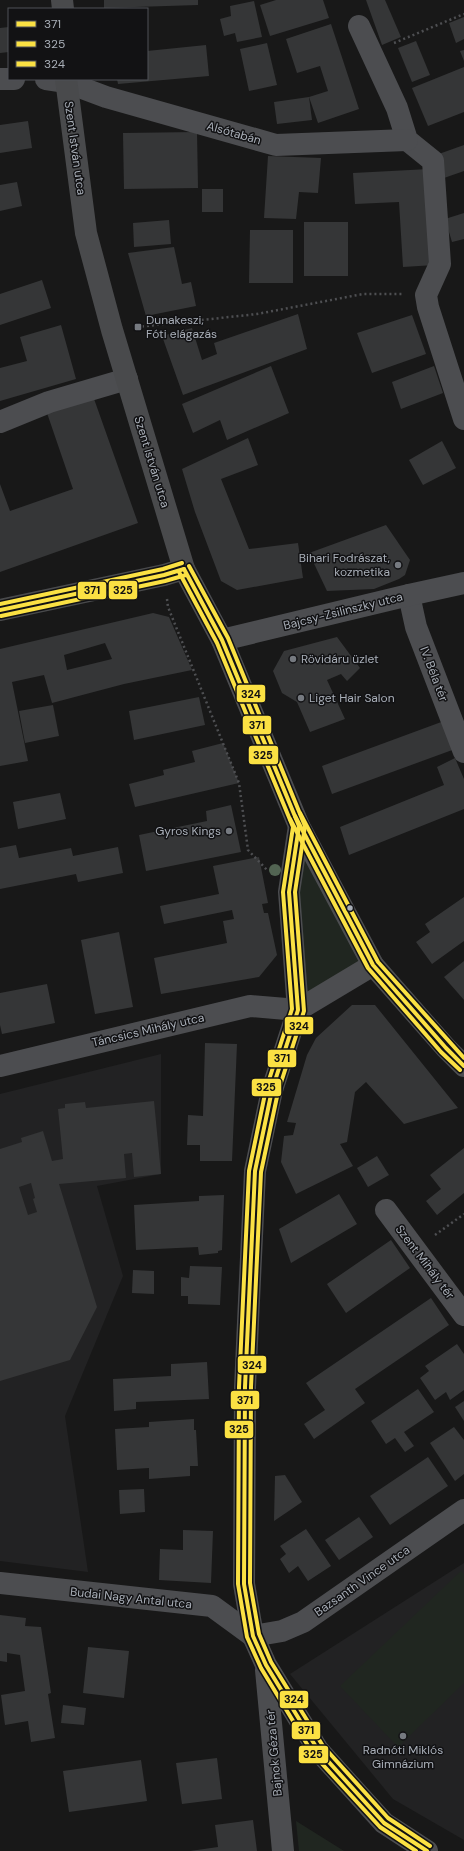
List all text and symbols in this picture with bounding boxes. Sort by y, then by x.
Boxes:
legend [8,8,148,80]
text: 371 [44,16,61,32]
text: 325 [44,36,65,52]
text: 324 [44,56,65,72]
street label: Szent István utca [60,100,90,196]
street label: Alsótabán [205,118,263,148]
place label: Dunakeszi, Fóti elágazás [146,312,217,342]
marker: Dunakeszi, Fóti elágazás [133,322,143,332]
street label: Szent István utca [130,414,174,510]
place label: Bihari Fodrászat, kozmetika [299,550,390,580]
marker: Bihari Fodrászat, kozmetika [393,560,403,570]
line badge: 325 [108,580,138,600]
line badge: 371 [77,581,107,600]
text: 371 [84,583,100,597]
text: 325 [113,583,133,597]
street label: Bajcsy-Zsilinszky utca [282,588,404,634]
street label: IV. Béla tér [416,644,452,704]
place label: Rövidáru üzlet [301,651,379,667]
marker: Rövidáru üzlet [288,654,298,664]
line badge: 324 [236,684,266,703]
text: 324 [241,687,261,701]
place label: Liget Hair Salon [309,690,395,706]
marker: Liget Hair Salon [296,693,306,703]
line badge: 371 [242,715,272,735]
text: 371 [249,718,265,732]
line badge: 325 [248,745,279,765]
text: 325 [253,748,273,762]
place label: Gyros Kings [155,823,221,839]
marker: Gyros Kings [224,826,234,836]
unlabelled marker [345,903,355,913]
street label: Táncsics Mihály utca [90,1009,206,1051]
line badge: 324 [284,1016,314,1035]
text: 324 [289,1019,309,1033]
line badge: 371 [267,1049,297,1068]
text: 371 [274,1051,290,1065]
line badge: 325 [251,1078,282,1097]
text: 325 [256,1080,276,1094]
street label: Szent Mihály tér [392,1222,458,1303]
line badge: 324 [237,1355,267,1374]
text: 324 [242,1358,262,1372]
line badge: 371 [230,1390,260,1410]
text: 371 [237,1393,253,1407]
line badge: 325 [224,1420,254,1439]
text: 325 [229,1422,249,1436]
street label: Bazsanth Vince utca [311,1542,413,1620]
street label: Budai Nagy Antal utca [69,1584,193,1612]
line badge: 324 [279,1690,309,1709]
text: 324 [284,1692,304,1706]
street label: Bajnok Géza tér [262,1708,286,1797]
line badge: 371 [291,1721,321,1740]
text: 371 [298,1723,314,1737]
marker: Radnóti Miklós Gimnázium [398,1731,408,1741]
place label: Radnóti Miklós Gimnázium [363,1742,443,1772]
line badge: 325 [298,1745,329,1764]
text: 325 [303,1747,323,1761]

